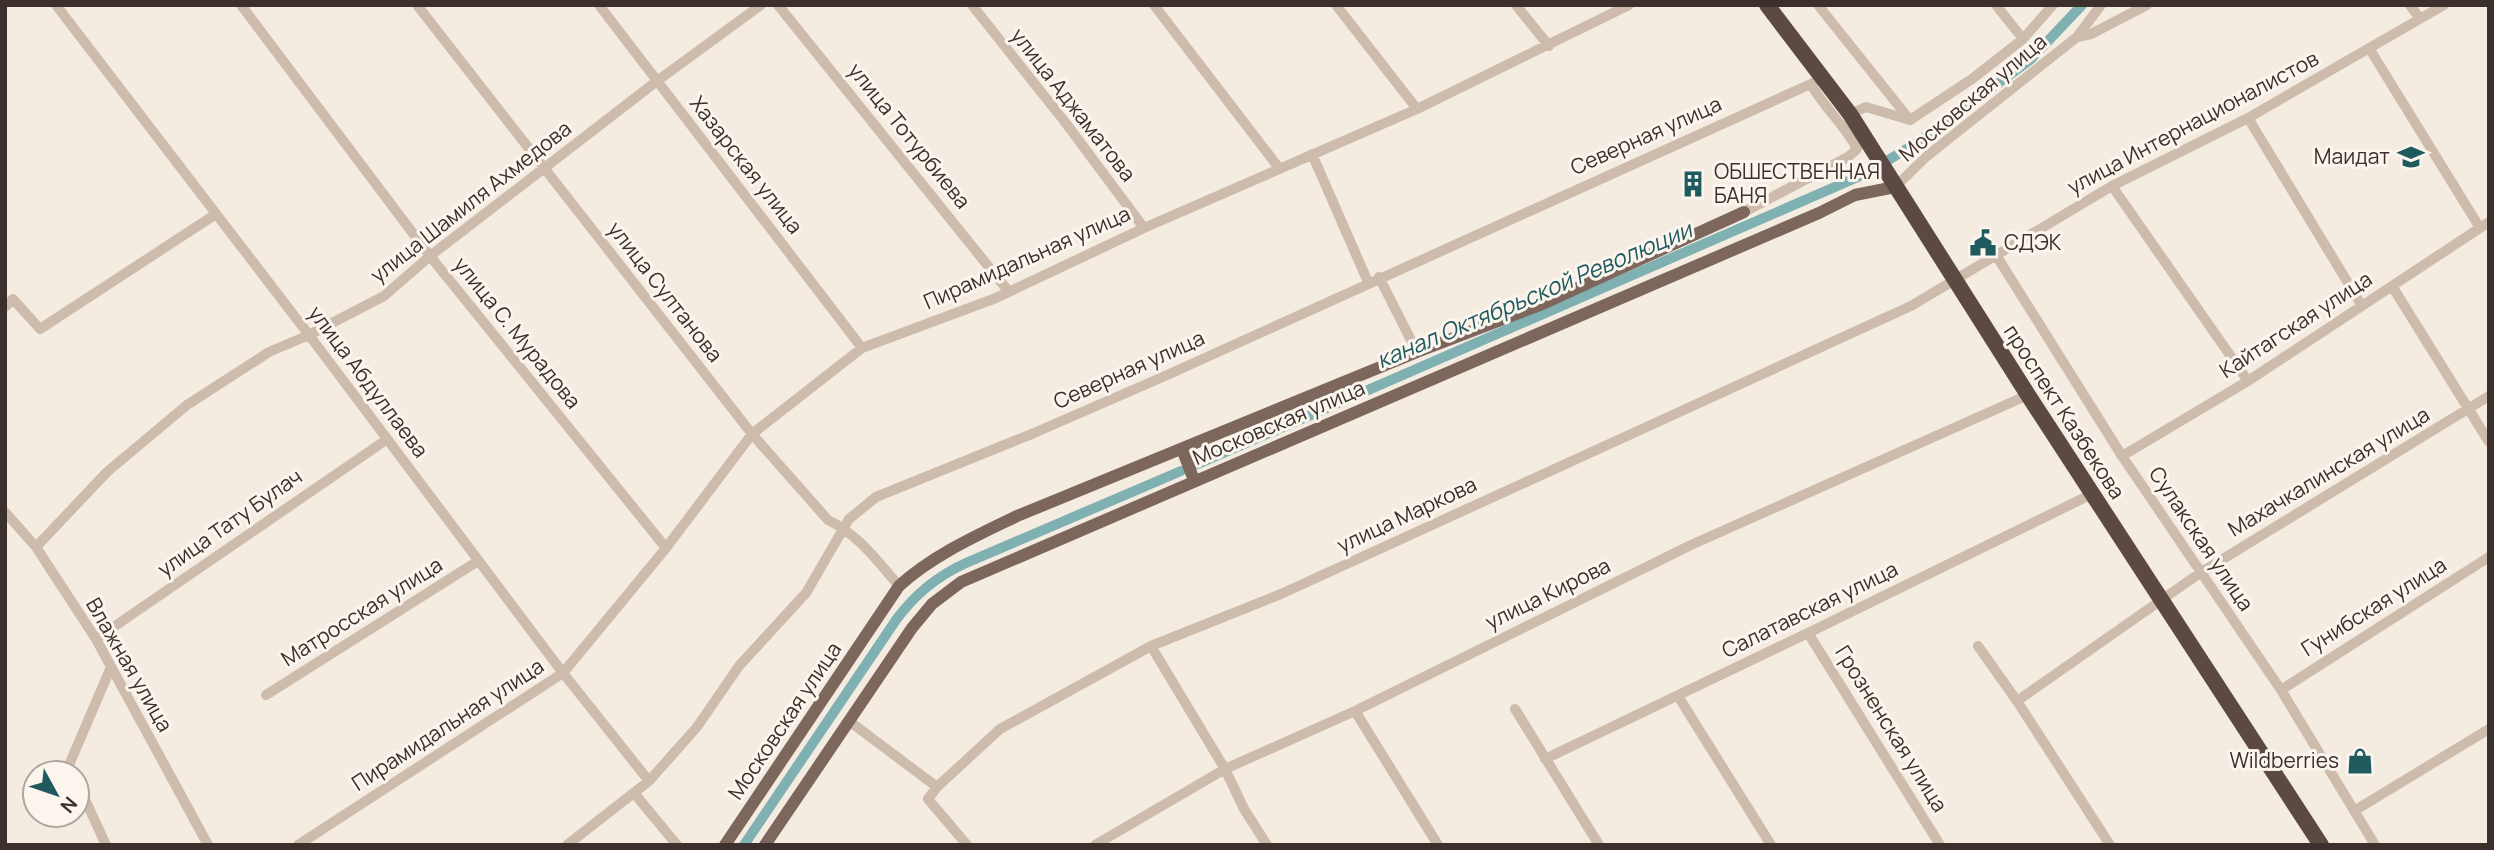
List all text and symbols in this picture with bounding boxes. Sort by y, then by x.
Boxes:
street label: улица Аджаматова [1005,22,1142,187]
street label: Московская улица [1893,27,2052,167]
street label: улица Интернационалистов [2062,44,2323,200]
street label: улица Тотурбиева [842,57,977,214]
street label: Северная улица [1566,89,1725,181]
street label: Хазарская улица [684,90,810,239]
street label: улица Шамиля Ахмедова [364,114,577,288]
place label: Маидат [2314,142,2390,170]
school or university icon: Маидат [2396,142,2426,172]
place label: ОБШЕСТВЕННАЯ БАНЯ [1714,157,1880,209]
building icon: ОБШЕСТВЕННАЯ БАНЯ [1678,169,1708,199]
street label: Пирамидальная улица [919,199,1134,315]
water label: канал Октябрьской Революции [1371,212,1698,375]
street label: улица Султанова [602,215,729,367]
public building icon: СДЭК [1968,228,1998,258]
place label: СДЭК [2004,228,2062,256]
street label: улица С. Мурадова [448,251,588,414]
street label: Кайтагская улица [2214,264,2377,384]
street label: улица Абдуллаева [302,300,435,463]
street label: проспект Казбекова [1998,319,2132,504]
street label: Северная улица [1049,323,1208,415]
street label: Московская улица [1188,373,1369,471]
street label: Махачкалинская улица [2223,400,2434,542]
street label: Сулакская улица [2143,461,2261,616]
street label: улица Тату Булач [152,462,307,583]
street label: улица Маркова [1332,470,1481,559]
street label: Матросская улица [276,550,447,672]
street label: Гунибская улица [2296,550,2451,662]
street label: улица Кирова [1480,551,1615,635]
street label: Салатавская улица [1717,554,1902,664]
street label: Влажная улица [80,592,180,737]
street label: Московская улица [721,636,847,805]
street label: Грозненская улица [1829,640,1954,817]
street label: Пирамидальная улица [346,652,549,797]
place label: Wildberries [2229,746,2339,774]
shop icon: Wildberries [2345,746,2375,776]
north arrow [21,759,91,829]
text: N [55,791,83,819]

